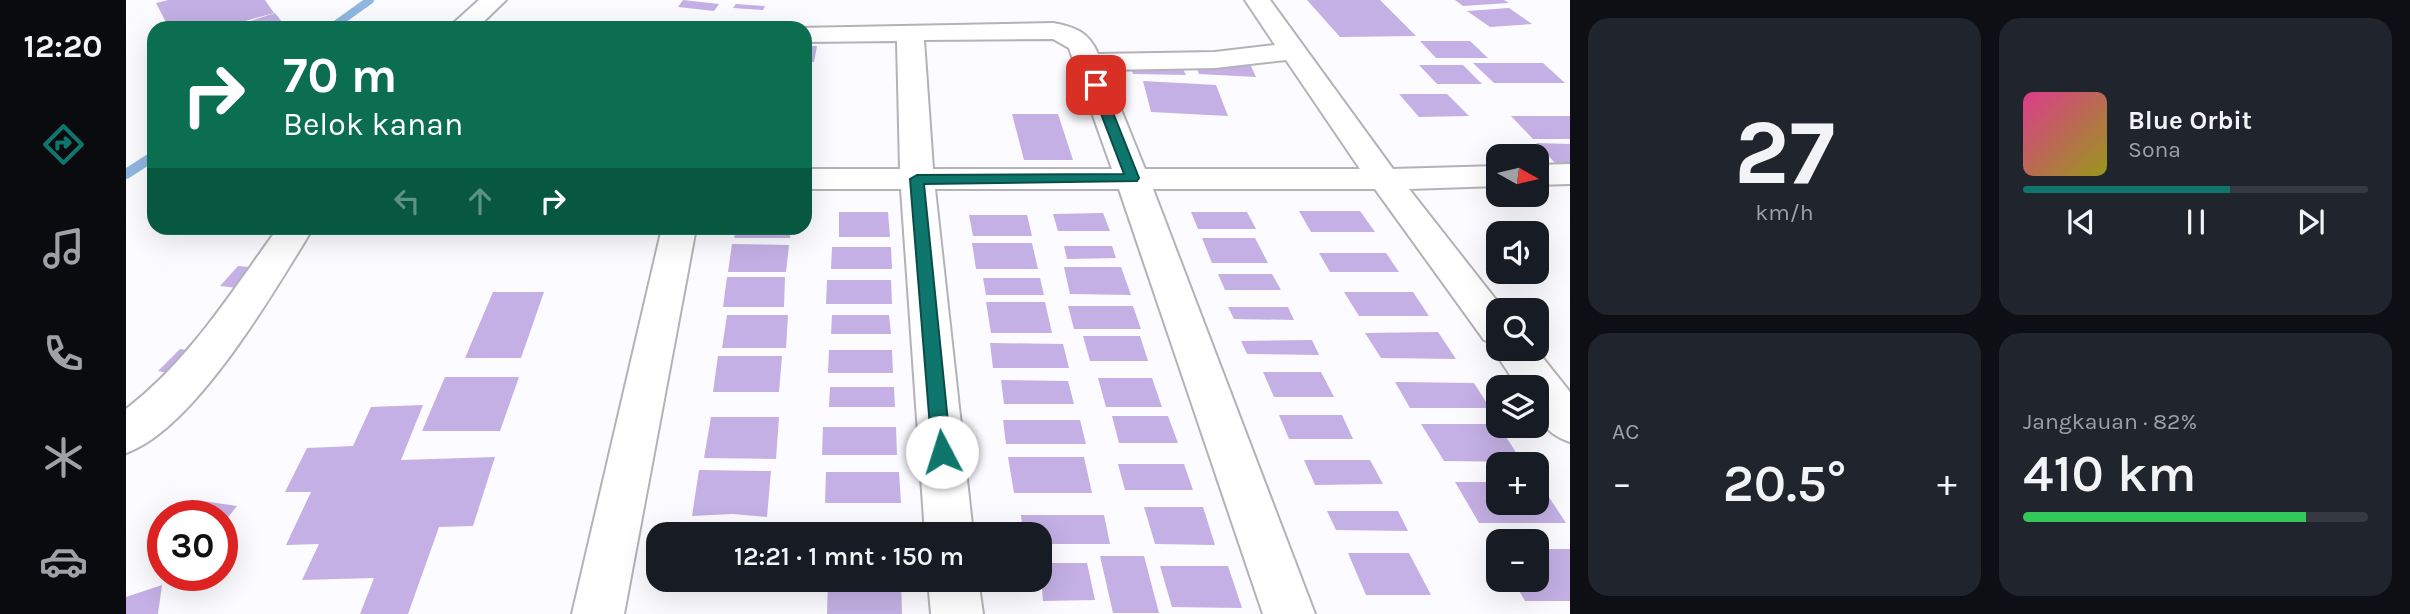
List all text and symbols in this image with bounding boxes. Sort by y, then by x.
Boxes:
text: 12:20 [24,28,103,65]
text: 70 m [283,47,397,104]
icon: right [168,49,259,140]
pin [1066,55,1126,115]
icon: arrive [1077,66,1115,104]
text: 27 [1734,100,1835,206]
text: Blue Orbit [2128,105,2252,136]
text: Belok kanan [283,106,463,143]
icon: directions [39,120,88,169]
text: Sona [2128,136,2181,163]
north arrow [1486,144,1549,206]
map controls [1486,144,1549,592]
icon: left [388,182,426,220]
icon: ahead [461,182,499,220]
icon: right [534,182,572,220]
text: km/h [1755,199,1814,226]
icon: previous [2062,203,2100,241]
icon: pause [2177,203,2215,241]
icon: next [2292,203,2330,241]
button: sound [1486,221,1549,284]
icon: music [39,224,88,273]
button: search [1486,298,1549,361]
icon: phone [39,329,88,378]
button: layers [1486,375,1549,438]
text: Jangkauan · 82% [2023,408,2197,435]
position arrow [905,415,979,489]
text: AC [1612,418,1639,445]
icon: climate [39,433,88,482]
text: 410 km [2023,443,2196,504]
button: + [1486,452,1549,515]
text: 20.5° [1723,453,1846,514]
text: − [1612,461,1632,506]
text: + [1937,461,1957,506]
speed limit sign: 30 [147,500,238,591]
button: − [1486,529,1549,592]
icon: car [39,537,88,586]
text: 12:21 · 1 mnt · 150 m [734,541,964,572]

